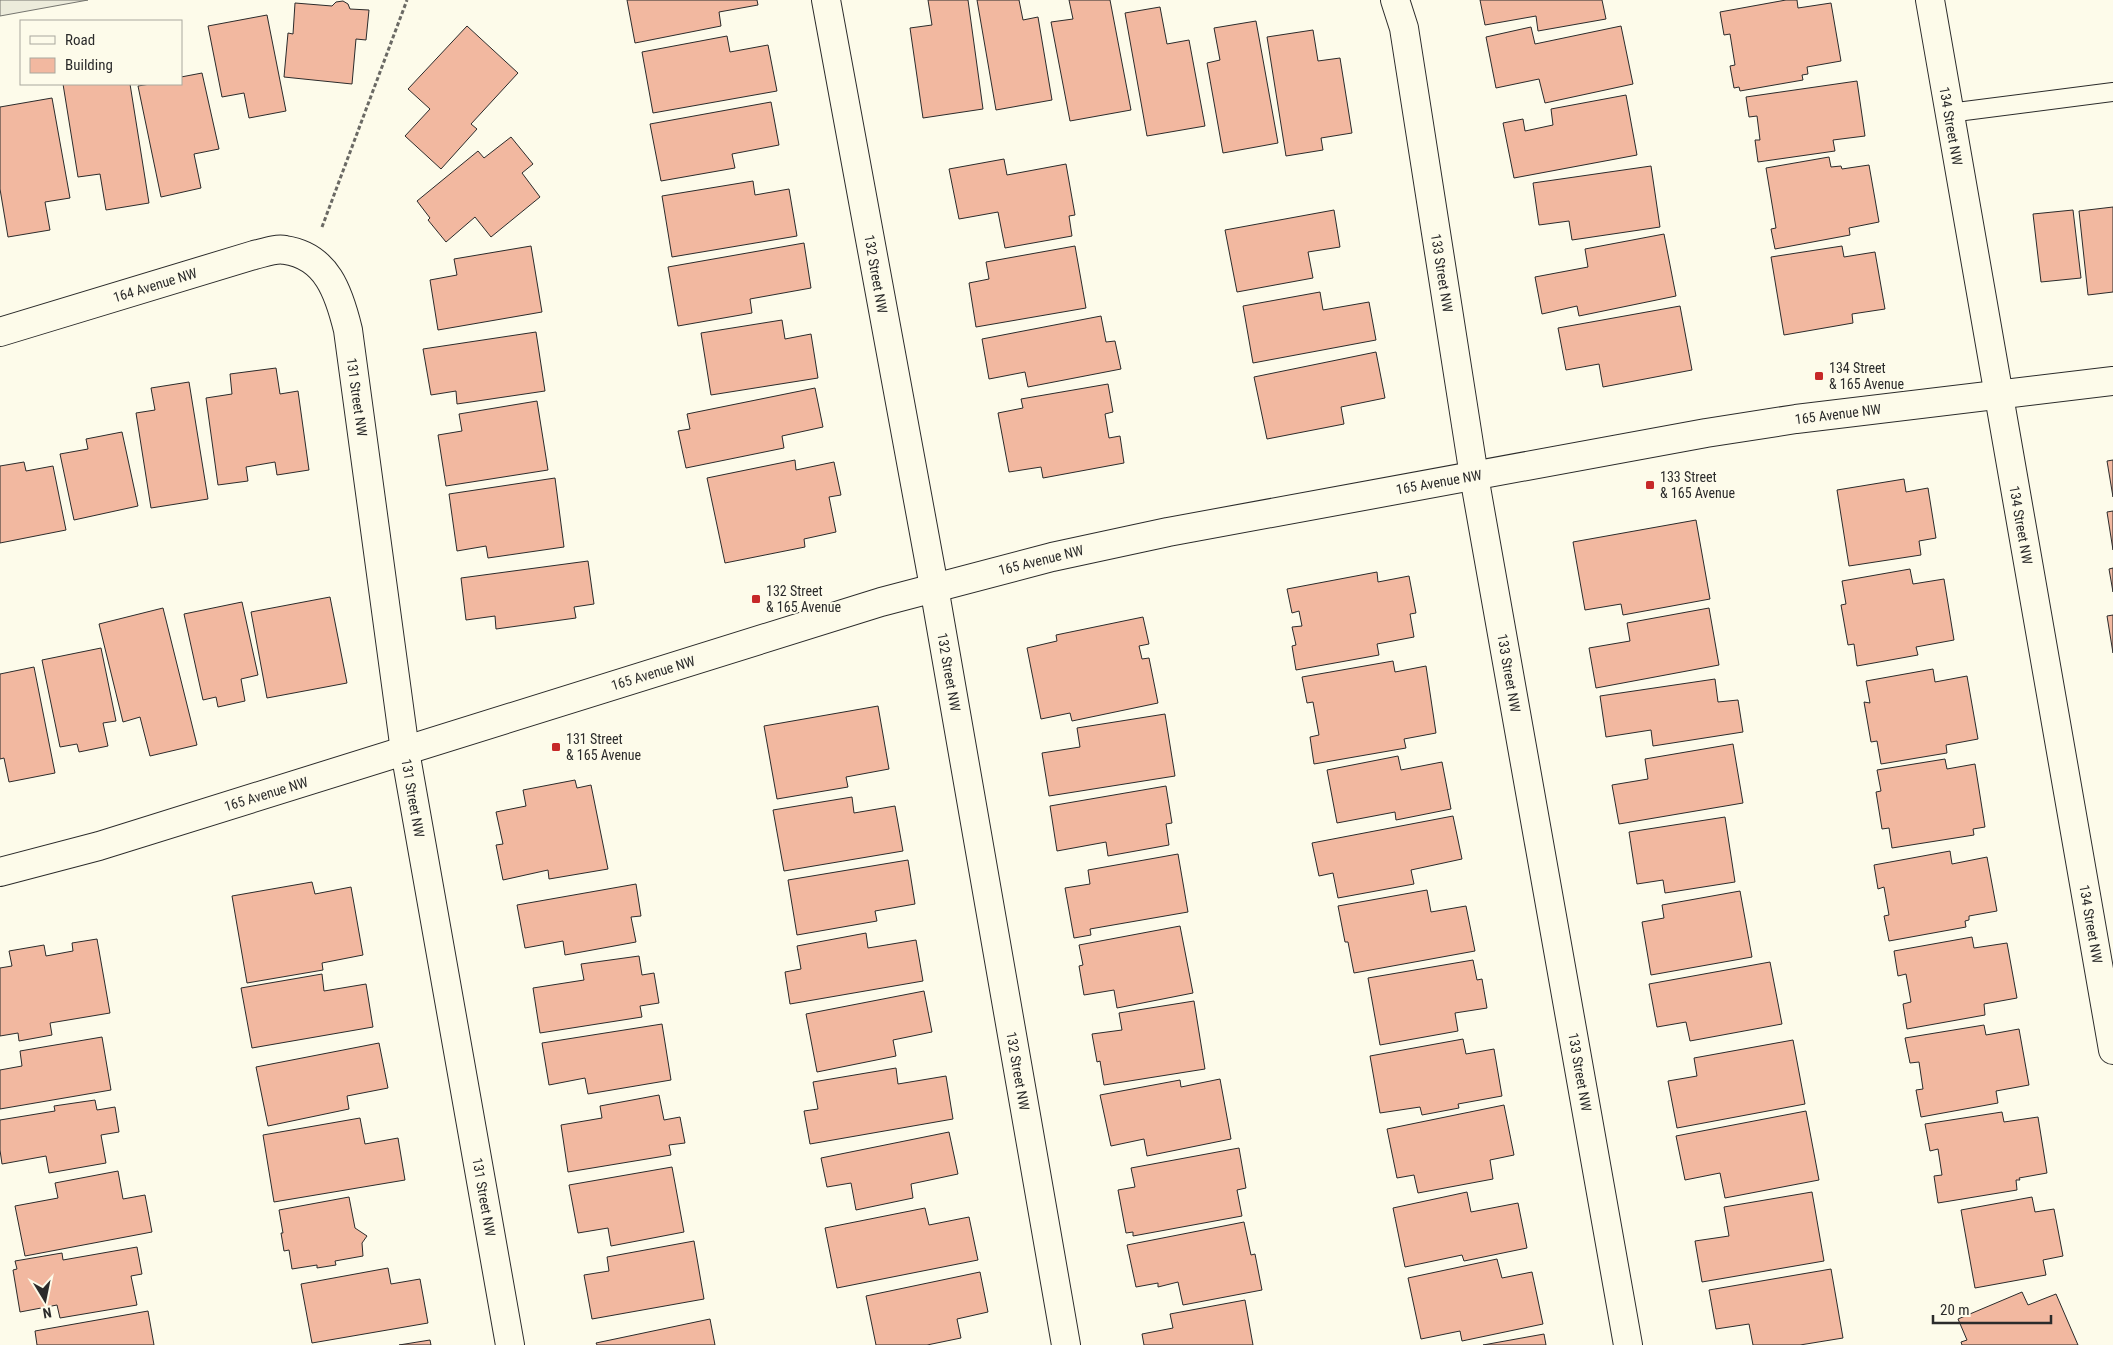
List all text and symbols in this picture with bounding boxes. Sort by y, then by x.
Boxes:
legend [20,20,182,85]
text: Road [65,31,95,49]
text: Building [65,56,113,74]
street label: 134 Street NW [1936,86,1966,167]
street label: 133 Street NW [1428,233,1456,314]
street label: 132 Street NW [861,234,891,315]
street label: 164 Avenue NW [111,265,199,305]
street label: 131 Street NW [344,357,370,438]
place label: 134 Street & 165 Avenue [1829,360,1905,392]
marker: 134 Street & 165 Avenue [1813,370,1825,382]
street label: 165 Avenue NW [1794,401,1882,427]
street label: 165 Avenue NW [1395,467,1483,497]
place label: 133 Street & 165 Avenue [1660,469,1736,501]
marker: 133 Street & 165 Avenue [1644,479,1656,491]
street label: 134 Street NW [2006,485,2036,566]
street label: 165 Avenue NW [997,542,1085,578]
place label: 132 Street & 165 Avenue [766,583,842,615]
marker: 132 Street & 165 Avenue [750,593,762,605]
street label: 132 Street NW [934,632,964,713]
street label: 133 Street NW [1494,633,1524,714]
street label: 165 Avenue NW [609,653,697,693]
place label: 131 Street & 165 Avenue [566,731,642,763]
marker: 131 Street & 165 Avenue [550,741,562,753]
street label: 131 Street NW [398,758,428,839]
street label: 165 Avenue NW [222,774,310,814]
street label: 134 Street NW [2076,884,2106,965]
street label: 132 Street NW [1003,1031,1033,1112]
street label: 133 Street NW [1565,1032,1595,1113]
street label: 131 Street NW [469,1157,499,1238]
north arrow [20,1275,70,1325]
scale bar [1933,1292,2050,1324]
text: 20 m [1940,1301,1970,1319]
text: N [42,1304,53,1321]

